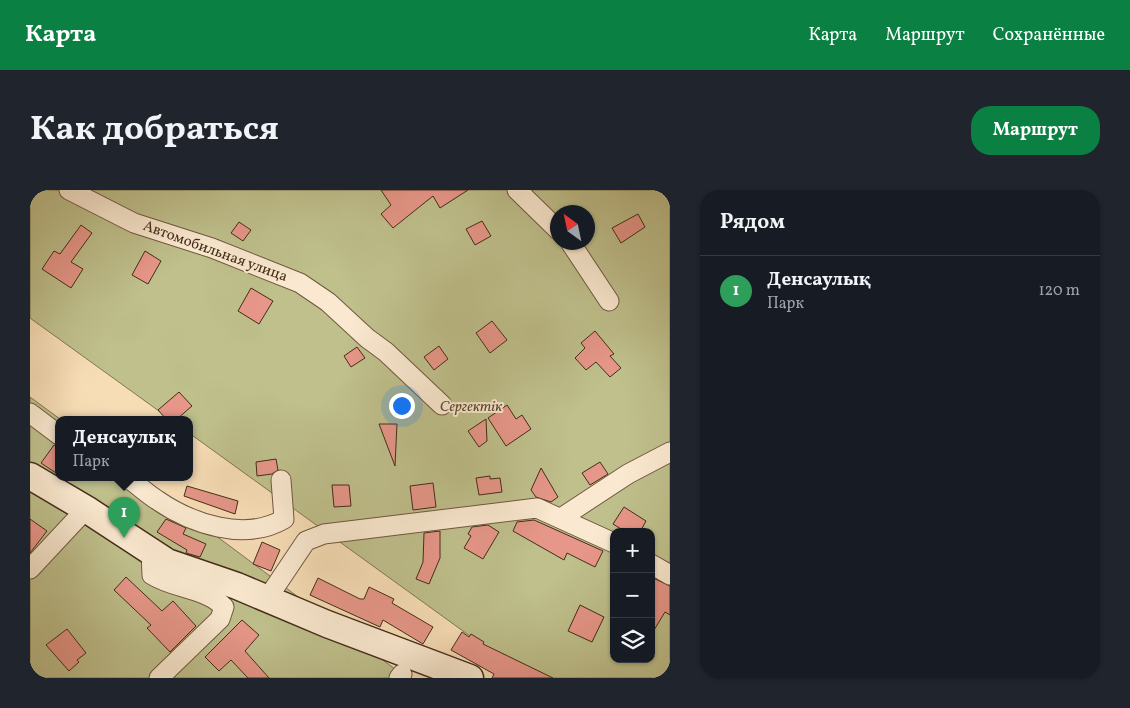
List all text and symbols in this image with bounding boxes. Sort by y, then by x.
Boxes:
text: Карта [25,18,96,52]
text: Карта [808,23,857,48]
text: Маршрут [885,23,965,48]
text: Сохранённые [993,23,1105,48]
text: Как добраться [30,106,279,154]
button: Маршрут [971,106,1100,155]
north arrow [550,205,595,250]
text: Рядом [720,208,785,237]
street label: Автомобильная улица [140,216,290,288]
text: Денсаулық [767,267,870,293]
text: 1 [733,280,739,302]
text: 120 m [1038,280,1080,302]
text: Парк [767,293,804,315]
your location [389,393,415,419]
park label: Сергектік [440,397,503,418]
popup [55,416,193,481]
text: Денсаулық [72,425,176,451]
text: Парк [72,451,109,473]
pin: 1 [108,497,140,538]
map controls [610,528,655,663]
button: + [610,528,655,573]
button: − [610,573,655,618]
button: layers [610,618,655,663]

